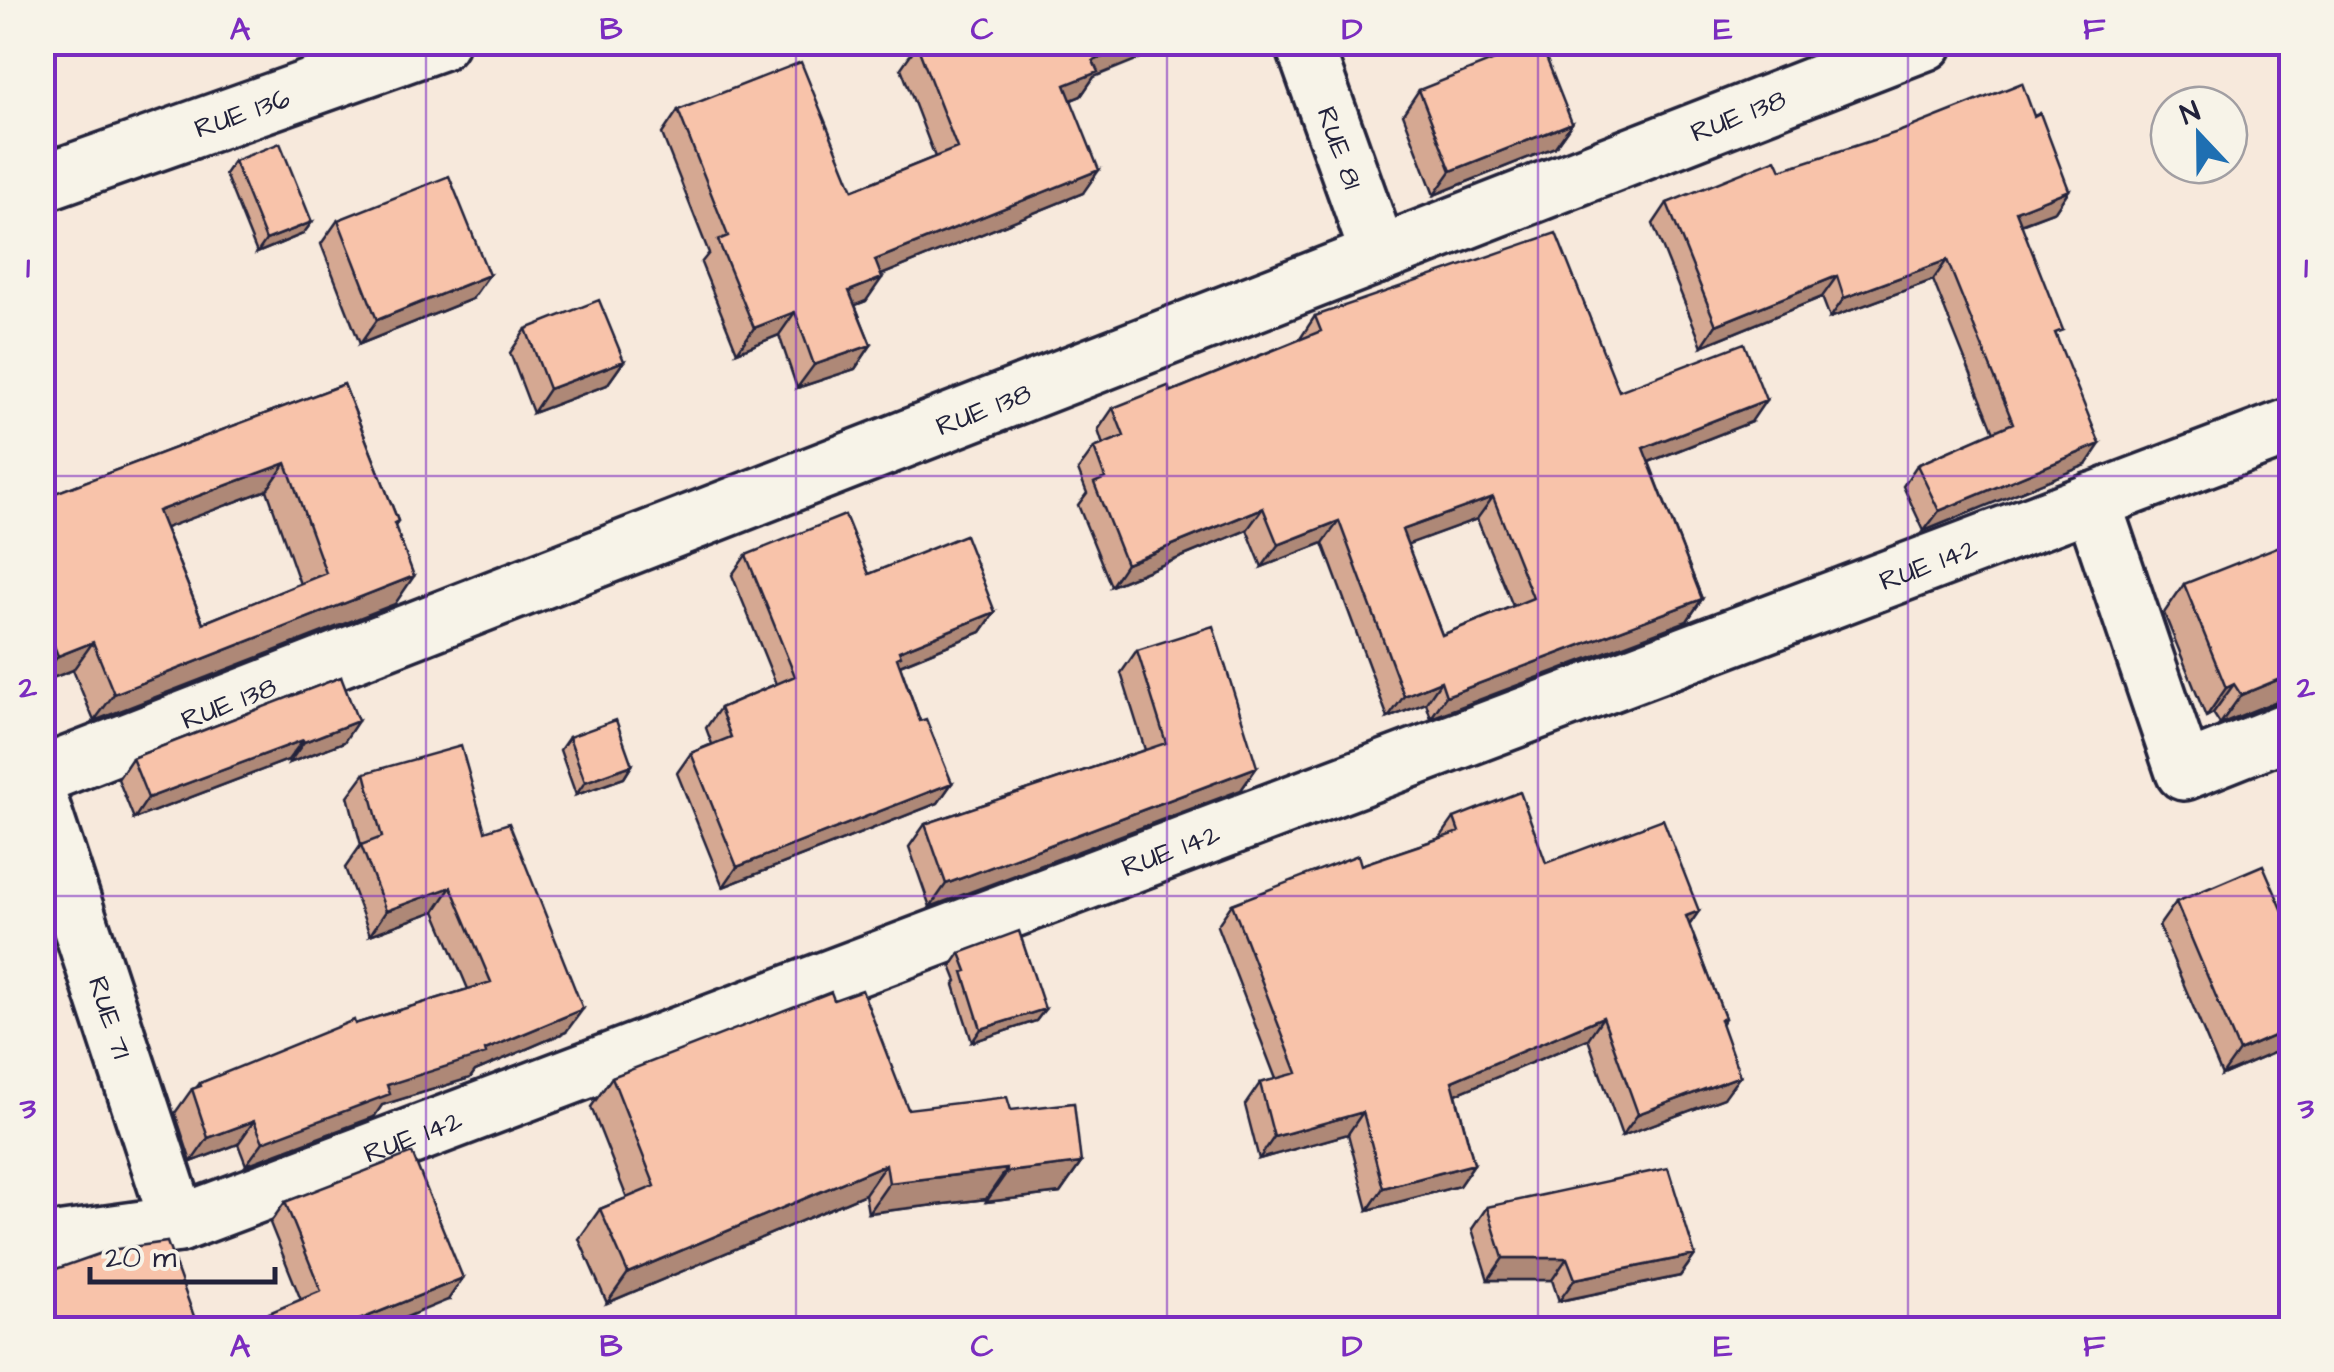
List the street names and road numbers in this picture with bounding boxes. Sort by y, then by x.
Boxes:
street label: RUE 136 [189,79,295,149]
street label: RUE 138 [1685,80,1792,152]
street label: RUE 81 [1307,101,1372,195]
street label: RUE 138 [930,374,1037,446]
street label: RUE 142 [1874,529,1983,601]
street label: RUE 138 [175,668,282,740]
street label: RUE 142 [1116,815,1226,887]
street label: RUE 71 [78,971,141,1064]
street label: RUE 142 [358,1101,468,1173]

